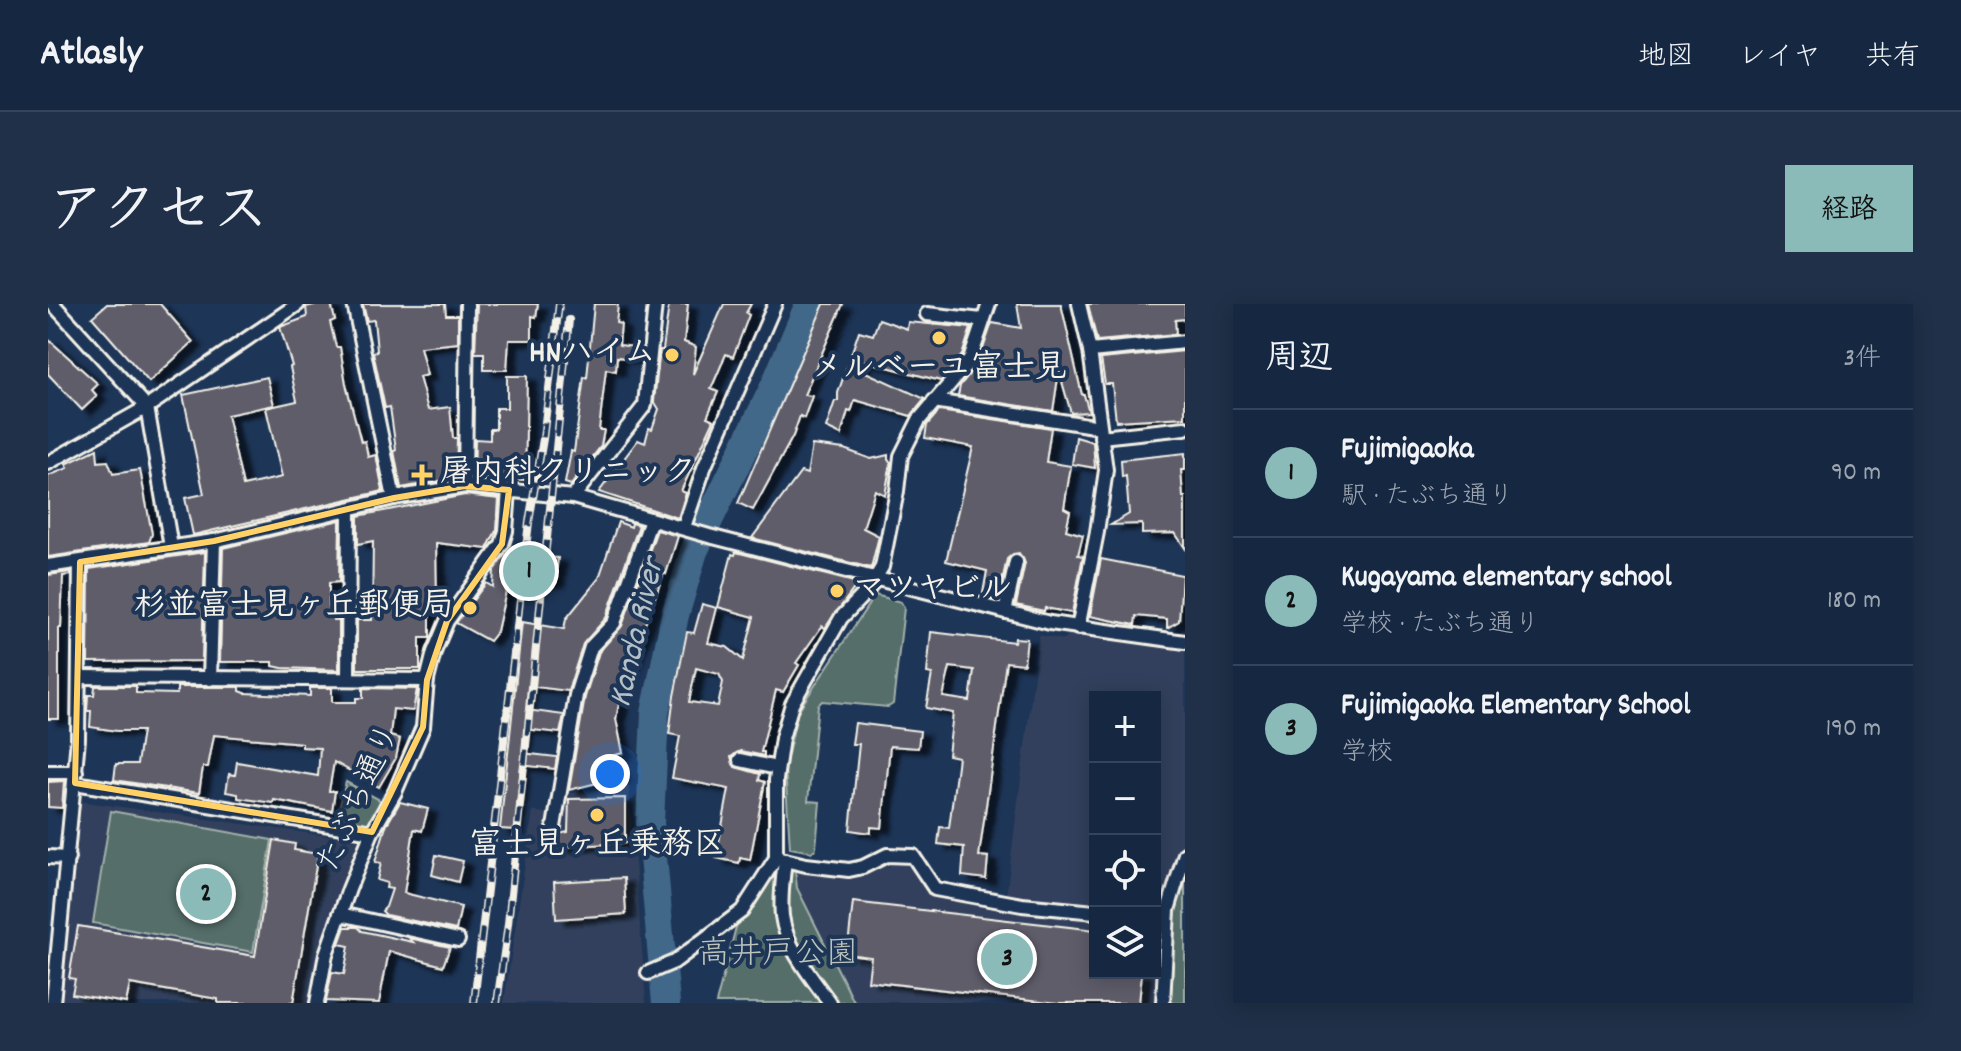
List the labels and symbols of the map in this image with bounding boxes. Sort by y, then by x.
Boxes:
marker: メルベーユ富士見 [930,329,948,347]
place label: HNハイム [529,332,656,378]
marker: HNハイム [663,346,681,364]
place label: メルベーユ富士見 [811,347,1067,393]
place label: 屠内科クリニック [440,452,696,498]
marker: 屠内科クリニック [411,464,433,486]
pin: 1 [503,541,555,601]
water label: Kanda River [598,550,681,712]
place label: マツヤビル [853,568,1012,614]
marker: マツヤビル [828,582,846,600]
place label: 杉並富士見ヶ丘郵便局 [134,585,454,631]
marker: 杉並富士見ヶ丘郵便局 [461,599,479,617]
street label: たぶち通り [308,717,414,881]
your location [590,754,630,794]
marker: 富士見ヶ丘乗務区 [588,806,606,824]
place label: 富士見ヶ丘乗務区 [469,824,725,870]
pin: 2 [180,864,232,924]
pin: 3 [981,929,1033,989]
park label: 高井戸公園 [698,933,858,979]

